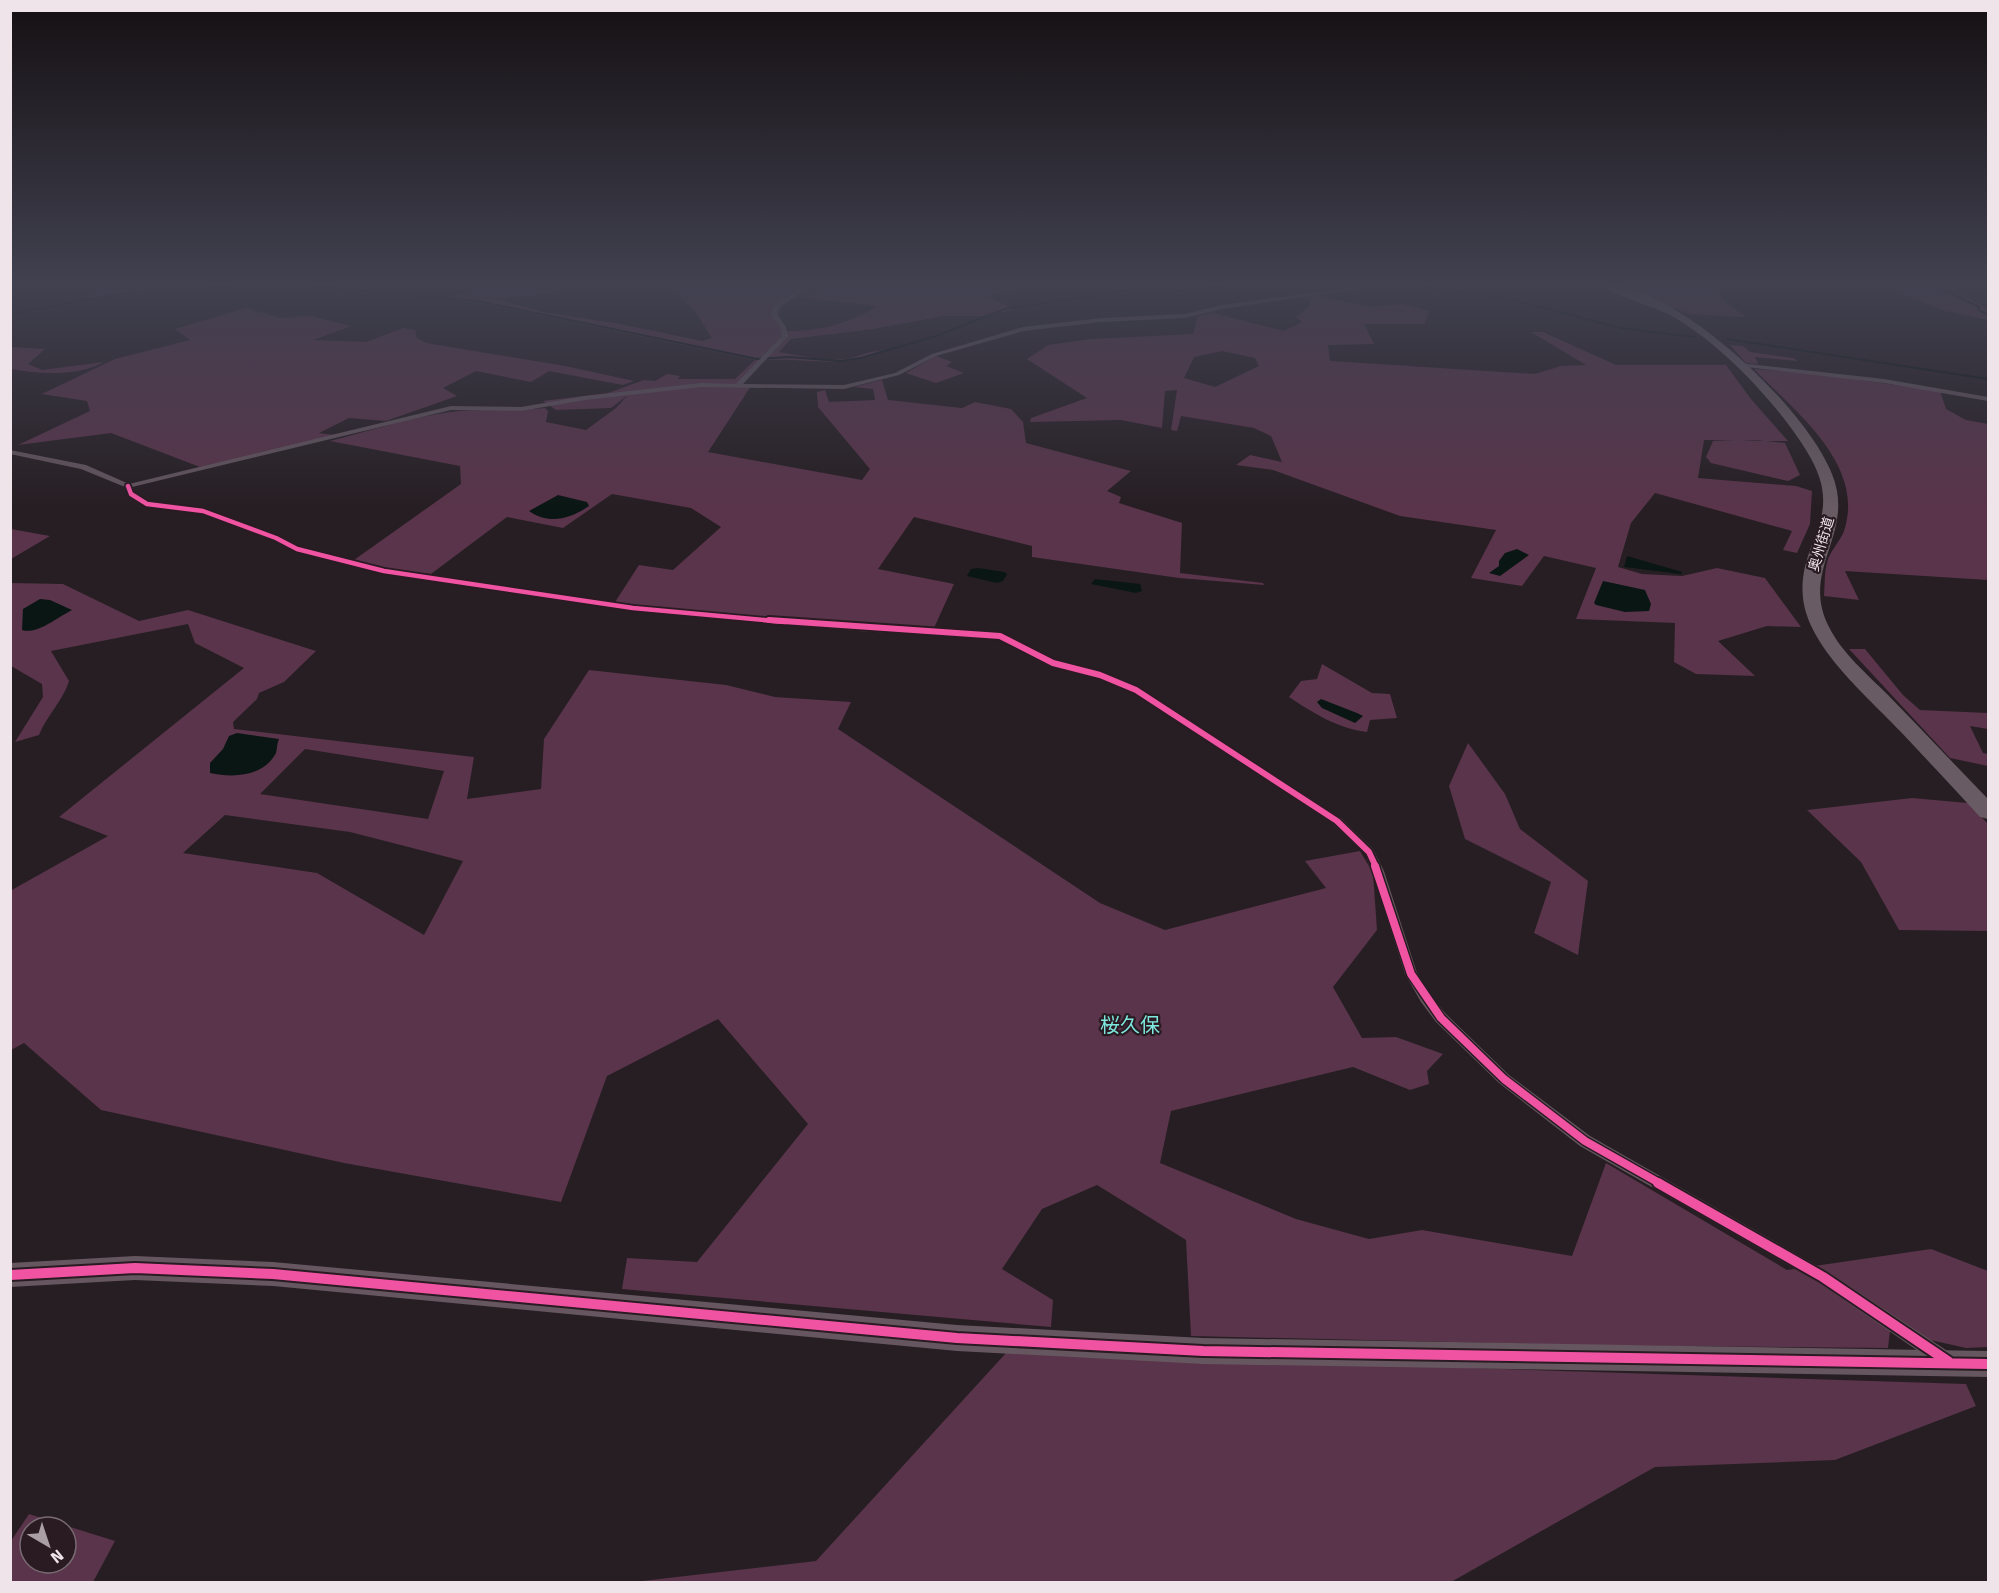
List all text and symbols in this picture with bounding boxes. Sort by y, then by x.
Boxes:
street label: 奥州街道 [1805,515,1838,573]
district label: 桜久保 [1100,1013,1160,1037]
north arrow [18,1515,78,1575]
text: N [47,1546,67,1567]

